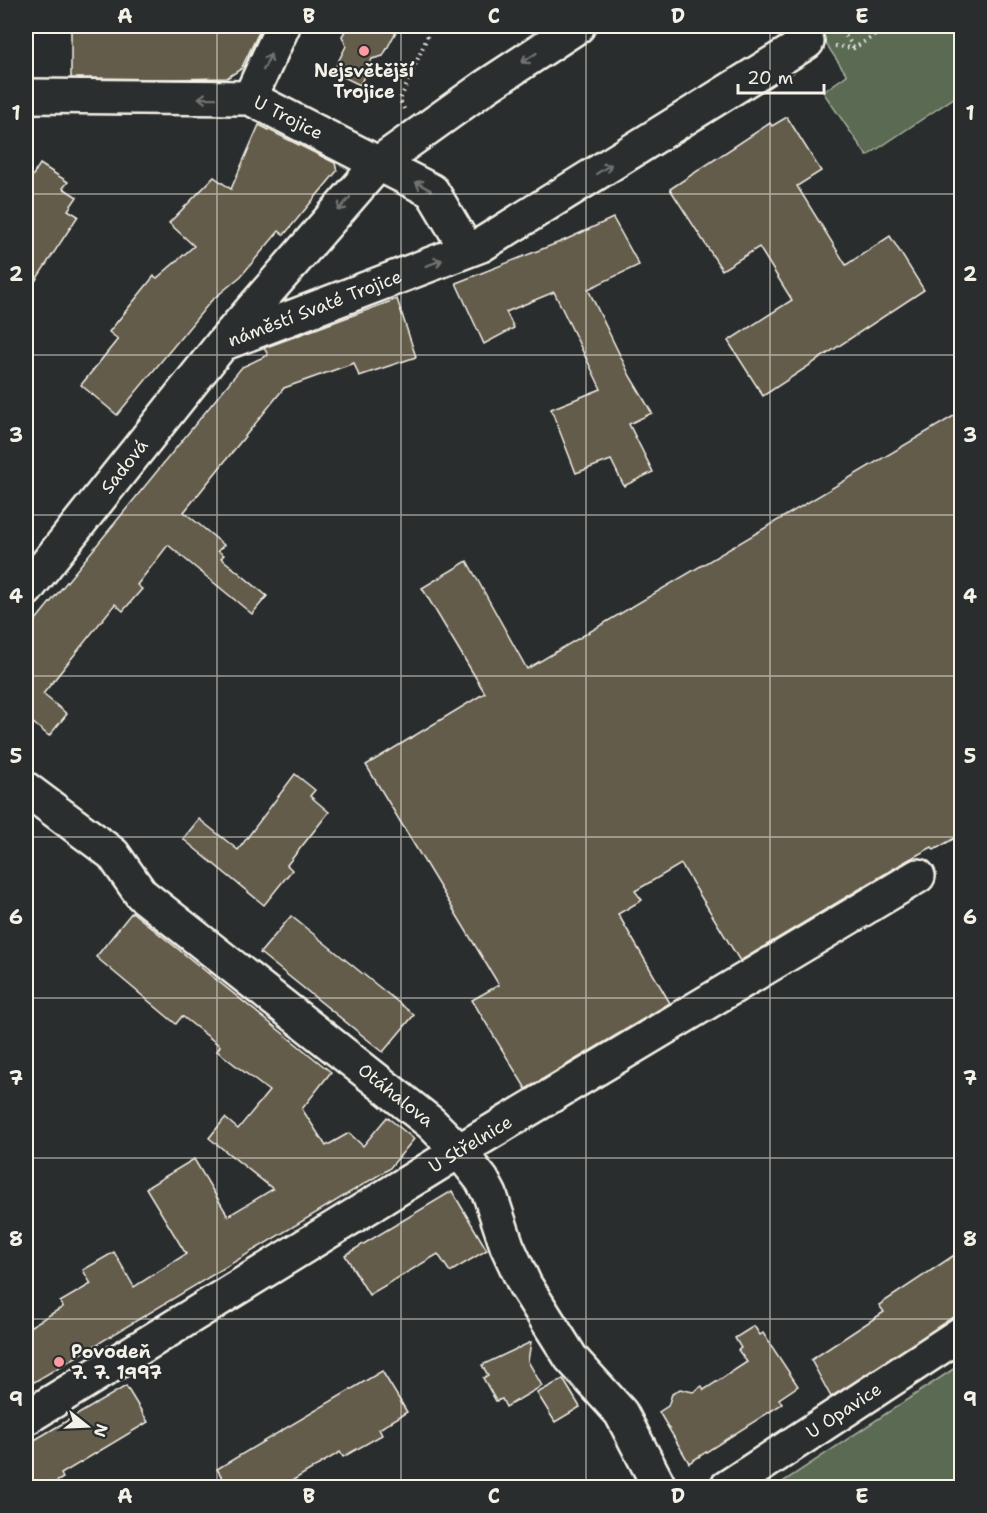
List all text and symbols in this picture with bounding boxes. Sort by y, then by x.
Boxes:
text: A [117,3,133,29]
text: B [303,3,315,29]
text: C [488,3,500,29]
text: D [671,3,685,29]
text: E [855,3,869,29]
marker: Nejsvětější Trojice [357,44,371,58]
one-way arrow [521,52,538,64]
one-way arrow [261,53,273,71]
scale bar [738,57,824,95]
place label: Nejsvětější Trojice [314,59,415,104]
text: 20 m [747,66,793,90]
street label: U Trojice [250,90,327,145]
one-way arrow [197,92,217,104]
text: 1 [11,100,21,126]
text: 1 [965,100,975,126]
one-way arrow [595,162,612,175]
one-way arrow [415,180,432,192]
one-way arrow [337,196,351,211]
one-way arrow [424,257,442,268]
text: 2 [9,261,23,287]
text: 2 [963,261,977,287]
street label: náměstí Svaté Trojice [224,264,405,353]
text: 3 [9,422,23,448]
text: 3 [963,422,977,448]
street label: Sadová [95,434,154,499]
text: 4 [9,583,23,609]
text: 4 [963,583,977,609]
text: 5 [10,743,22,769]
text: 5 [964,743,976,769]
text: 6 [9,904,23,930]
text: 6 [963,904,977,930]
street label: Otáhalova [353,1058,439,1132]
text: 7 [9,1065,23,1091]
text: 7 [963,1065,977,1091]
street label: U Střelnice [424,1110,517,1179]
text: 8 [9,1226,23,1252]
text: 8 [963,1226,977,1252]
place label: Povodeň 7. 7. 1997 [71,1340,162,1385]
marker: Povodeň 7. 7. 1997 [52,1355,66,1369]
street label: U Opavice [802,1377,886,1444]
text: 9 [9,1386,23,1412]
text: 9 [963,1386,977,1412]
north arrow [57,1396,117,1456]
text: N [89,1421,113,1440]
text: A [117,1483,133,1509]
text: B [303,1483,315,1509]
text: C [488,1483,500,1509]
text: D [671,1483,685,1509]
text: E [855,1483,869,1509]

